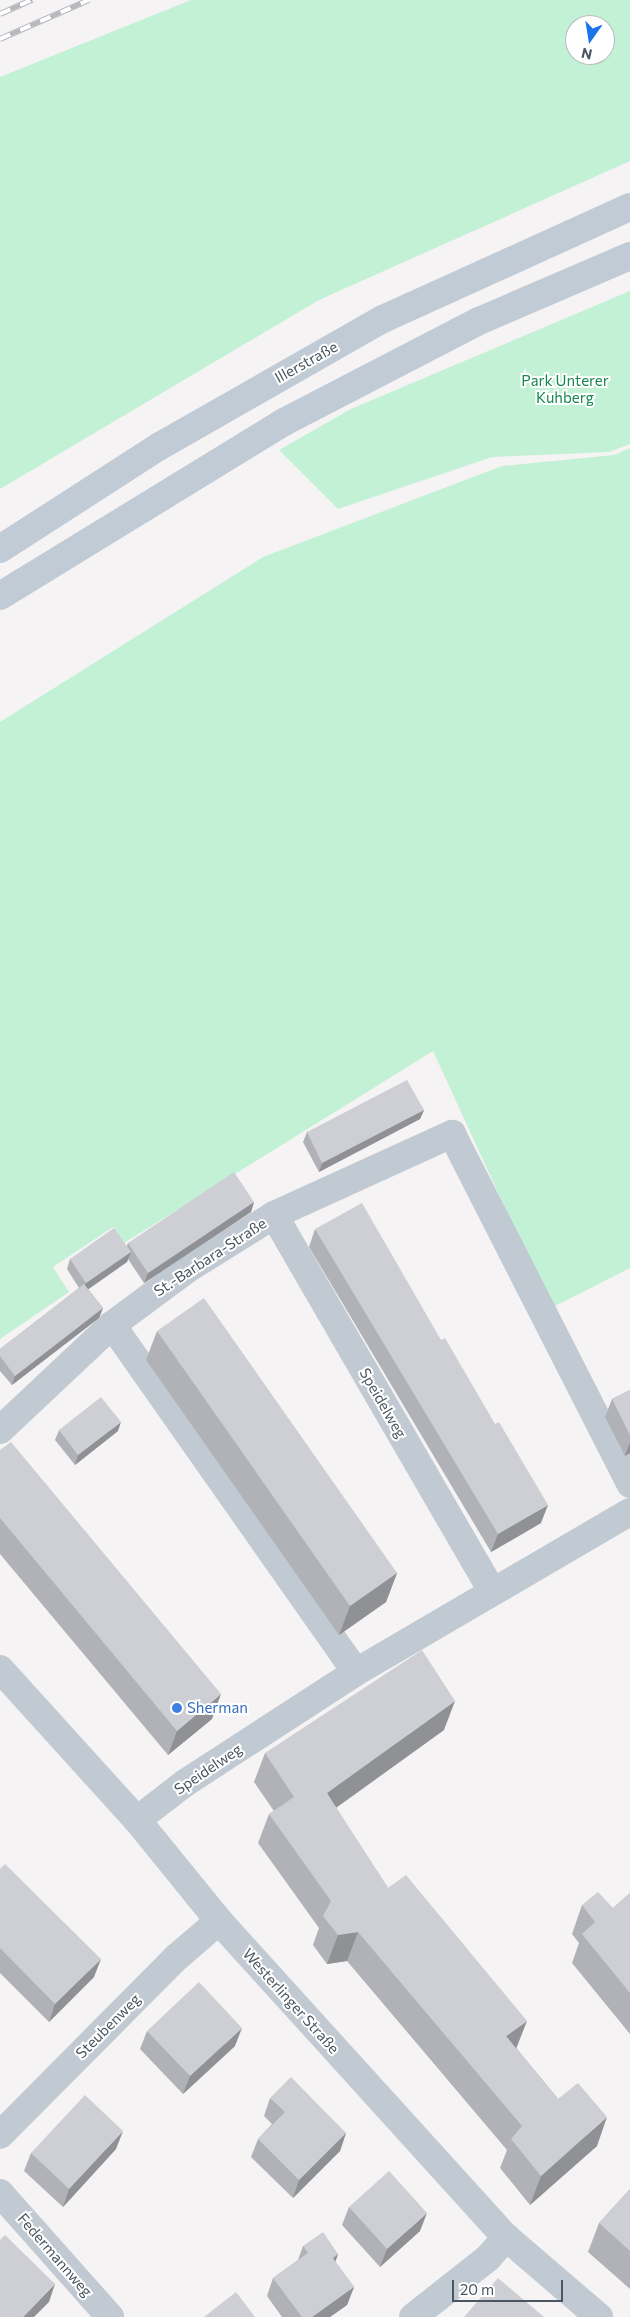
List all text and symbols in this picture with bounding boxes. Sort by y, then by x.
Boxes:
north arrow [565,15,615,65]
text: N [580,45,594,64]
street label: Illerstraße [271,337,341,387]
park label: Park Unterer Kuhberg [521,371,609,406]
street label: St.-Barbara-Straße [150,1214,270,1300]
street label: Speidelweg [356,1365,410,1441]
place label: Sherman [187,1699,248,1717]
marker: Sherman [171,1702,183,1714]
street label: Speidelweg [171,1740,245,1798]
street label: Westerlinger Straße [239,1945,343,2057]
street label: Steubenweg [72,1990,144,2062]
street label: Federmannweg [14,2210,96,2300]
scale bar [455,2270,566,2302]
text: 20 m [460,2280,494,2298]

